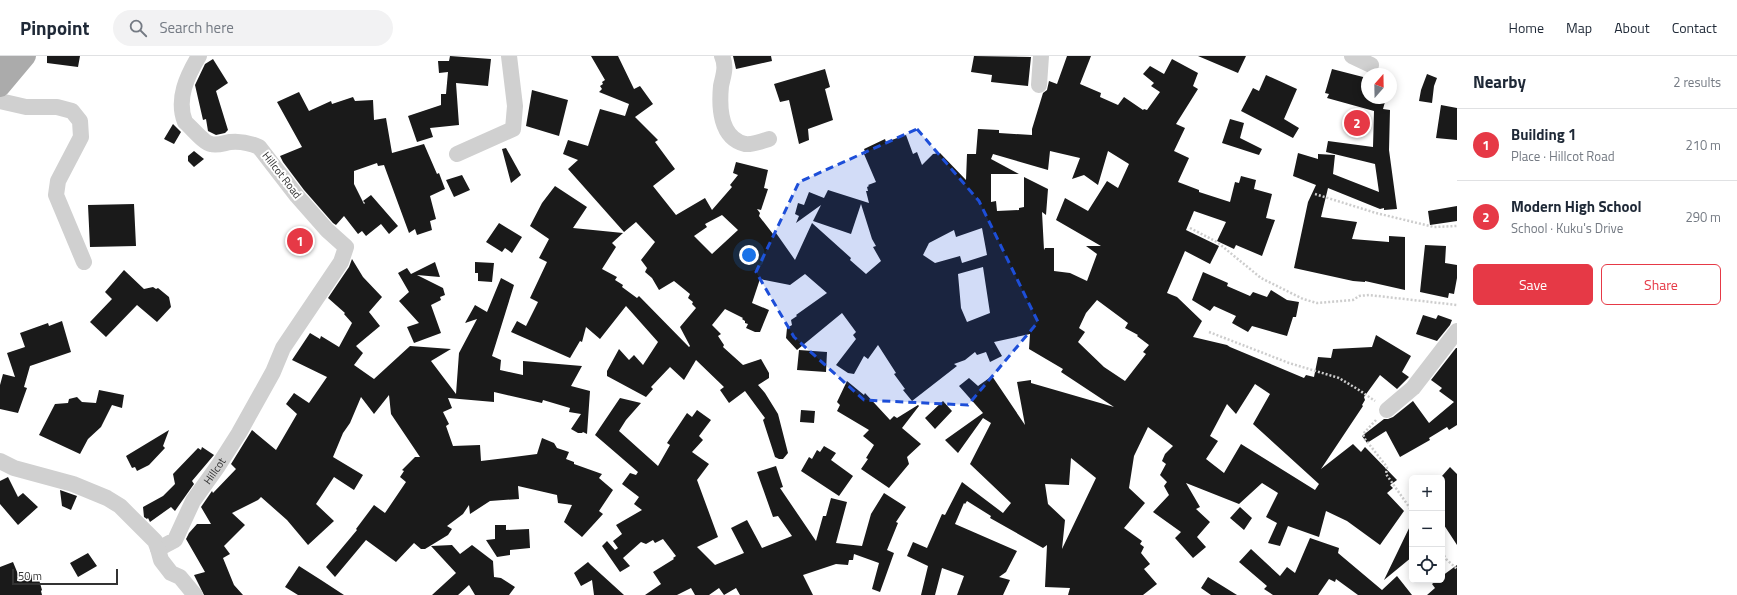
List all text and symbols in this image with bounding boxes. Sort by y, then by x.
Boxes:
search box [113,10,393,46]
text: Pinpoint [20,13,89,42]
text: Search here [159,16,234,39]
icon: search [127,17,149,39]
text: Home [1509,17,1544,38]
text: Map [1566,17,1592,38]
text: About [1614,17,1650,38]
text: Contact [1672,17,1717,38]
north arrow [1361,68,1397,104]
text: Nearby [1473,69,1526,95]
text: 2 results [1673,72,1721,92]
pin: 2 [1344,108,1370,138]
text: Building 1 [1511,123,1576,146]
text: 1 [1482,135,1490,155]
text: 210 m [1685,135,1721,155]
text: Place · Hillcot Road [1511,146,1615,166]
street label: Hillcot Road [259,148,305,202]
text: Modern High School [1511,195,1642,218]
text: 2 [1482,207,1490,227]
text: 290 m [1685,207,1721,227]
text: School · Kuku's Drive [1511,218,1623,238]
pin: 1 [287,226,313,256]
your location [739,245,759,265]
button: Save [1473,264,1593,305]
button: Share [1601,264,1721,305]
street label: Hillcot [199,454,229,488]
map controls [1409,475,1445,583]
button: + [1409,475,1445,511]
button: − [1409,511,1445,547]
button: locate [1409,547,1445,583]
scale bar [12,567,118,586]
text: 50 m [18,568,42,584]

